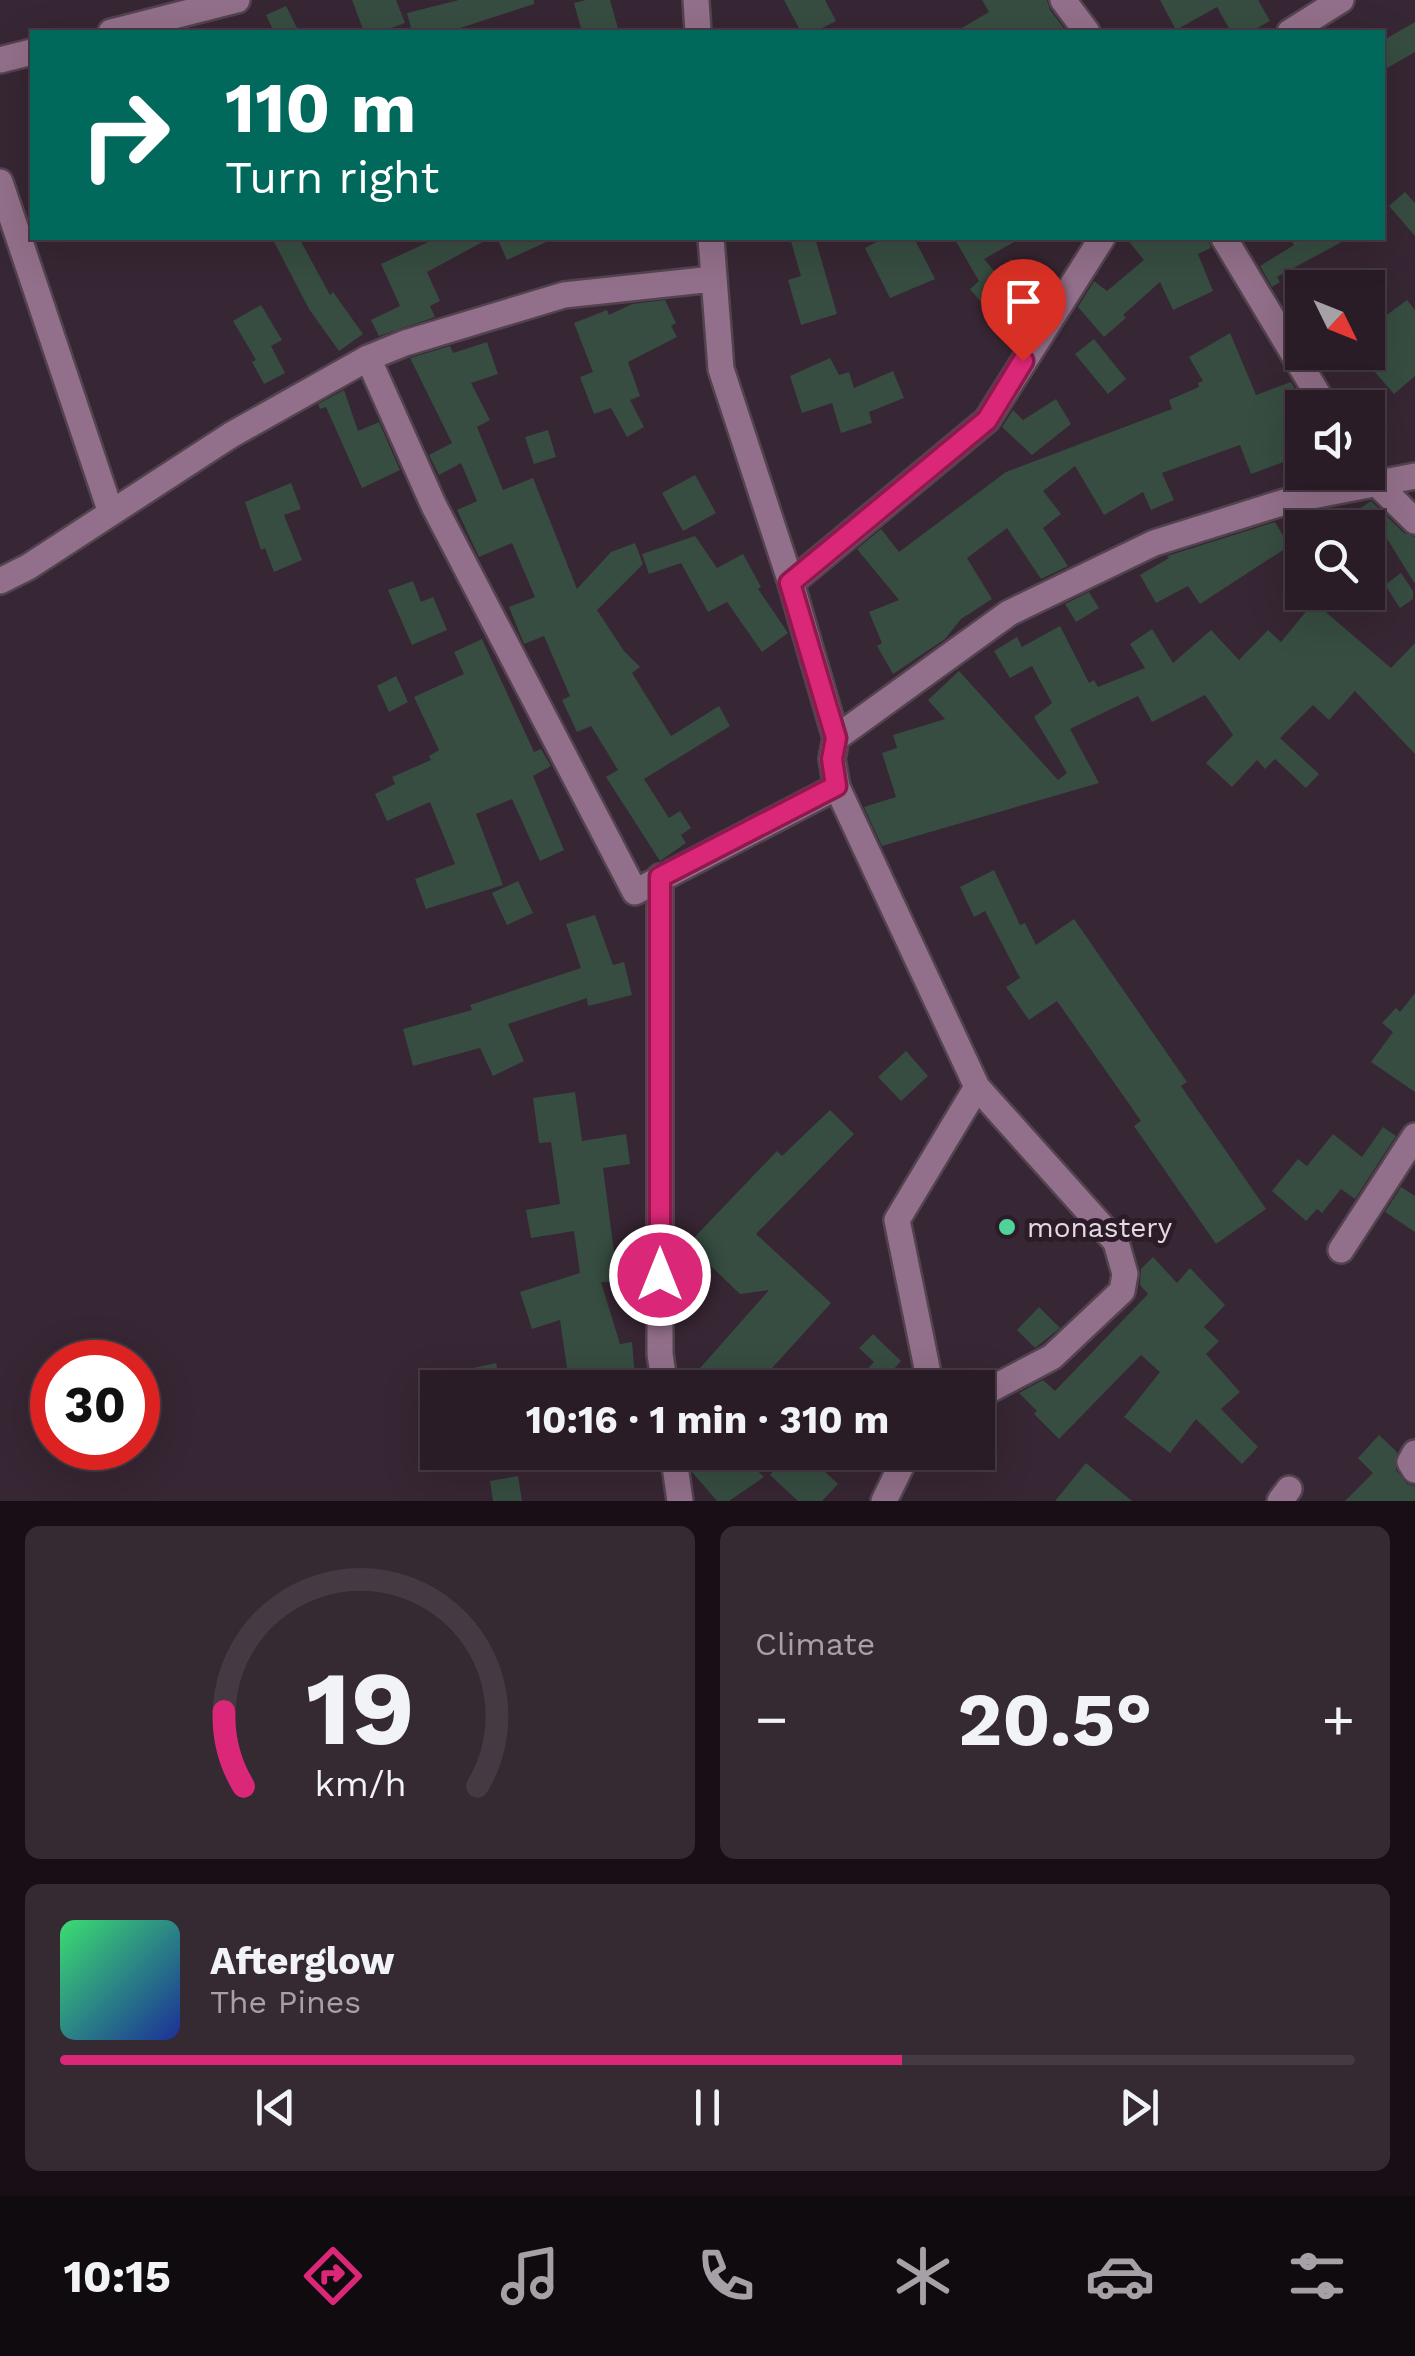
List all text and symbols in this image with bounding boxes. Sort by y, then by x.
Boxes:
text: 110 m [225,67,416,149]
icon: right [60,70,190,200]
text: Turn right [225,151,439,204]
pin [981,259,1066,362]
north arrow [1285,270,1385,370]
map controls [1285,270,1385,610]
icon: arrive [996,274,1051,329]
button: sound [1285,390,1385,490]
button: search [1285,510,1385,610]
place label: monastery [1027,1211,1173,1244]
marker: monastery [996,1216,1018,1238]
position arrow [608,1223,712,1327]
speed limit sign: 30 [30,1340,160,1470]
text: 10:16 · 1 min · 310 m [526,1398,889,1442]
text: Climate [755,1625,875,1663]
text: 19 [306,1647,414,1769]
text: 20.5° [958,1675,1152,1763]
text: − [755,1687,788,1751]
text: + [1322,1687,1355,1751]
text: km/h [314,1763,406,1805]
text: Afterglow [210,1939,395,1983]
text: The Pines [210,1983,361,2021]
icon: previous [248,2080,303,2135]
icon: pause [680,2080,735,2135]
icon: next [1112,2080,1167,2135]
icon: directions [298,2241,368,2311]
icon: music [495,2241,565,2311]
icon: phone [691,2241,761,2311]
icon: climate [888,2241,958,2311]
icon: car [1085,2241,1155,2311]
icon: filters [1282,2241,1352,2311]
text: 10:15 [63,2250,171,2303]

